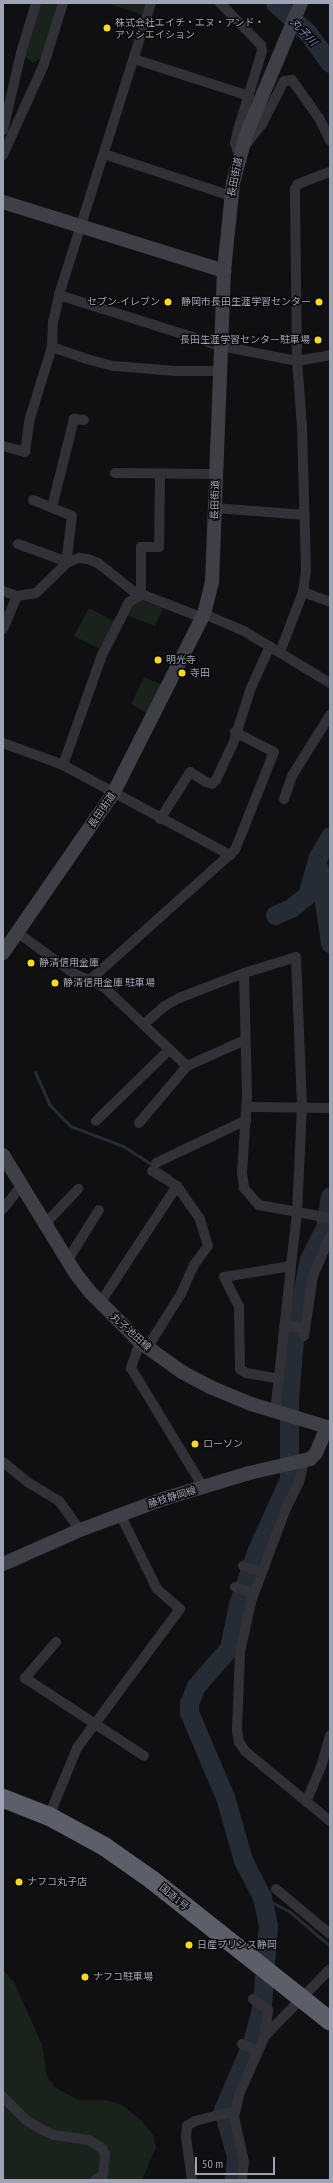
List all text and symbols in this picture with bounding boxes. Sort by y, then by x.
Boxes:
water label: 丸子川 [288,15,320,49]
place label: 株式会社エイチ・エヌ・アンド・ アソシエイション [115,16,265,40]
marker: 株式会社エイチ・エヌ・アンド・ アソシエイション [102,23,112,33]
street label: 長田街道 [225,156,245,198]
place label: セブン-イレブン [87,296,160,308]
place label: 静岡市長田生涯学習センター [181,296,311,308]
marker: セブン-イレブン [163,297,173,307]
marker: 静岡市長田生涯学習センター [314,297,324,307]
place label: 長田生涯学習センター駐車場 [180,334,310,346]
marker: 長田生涯学習センター駐車場 [313,335,323,345]
street label: 長田街道 [208,480,222,520]
place label: 明光寺 [166,654,196,666]
marker: 明光寺 [153,655,163,665]
place label: 寺田 [190,667,210,679]
marker: 寺田 [177,668,187,678]
street label: 長田街道 [86,790,118,830]
place label: 静清信用金庫 [39,957,99,969]
marker: 静清信用金庫 [26,958,36,968]
place label: 静清信用金庫 駐車場 [63,977,155,989]
marker: 静清信用金庫 駐車場 [50,978,60,988]
street label: 丸子池田線 [108,1311,154,1353]
place label: ローソン [203,1438,243,1450]
marker: ローソン [190,1439,200,1449]
street label: 藤枝静岡線 [146,1484,198,1510]
place label: ナフコ丸子店 [27,1876,87,1888]
marker: ナフコ丸子店 [14,1877,24,1887]
street label: 国道1号 [157,1881,191,1913]
place label: 日産プリンス静岡 [197,1939,277,1951]
marker: 日産プリンス静岡 [184,1940,194,1950]
place label: ナフコ駐車場 [93,1971,153,1983]
marker: ナフコ駐車場 [80,1972,90,1982]
scale bar [197,2149,277,2175]
text: 50 m [202,2156,223,2171]

